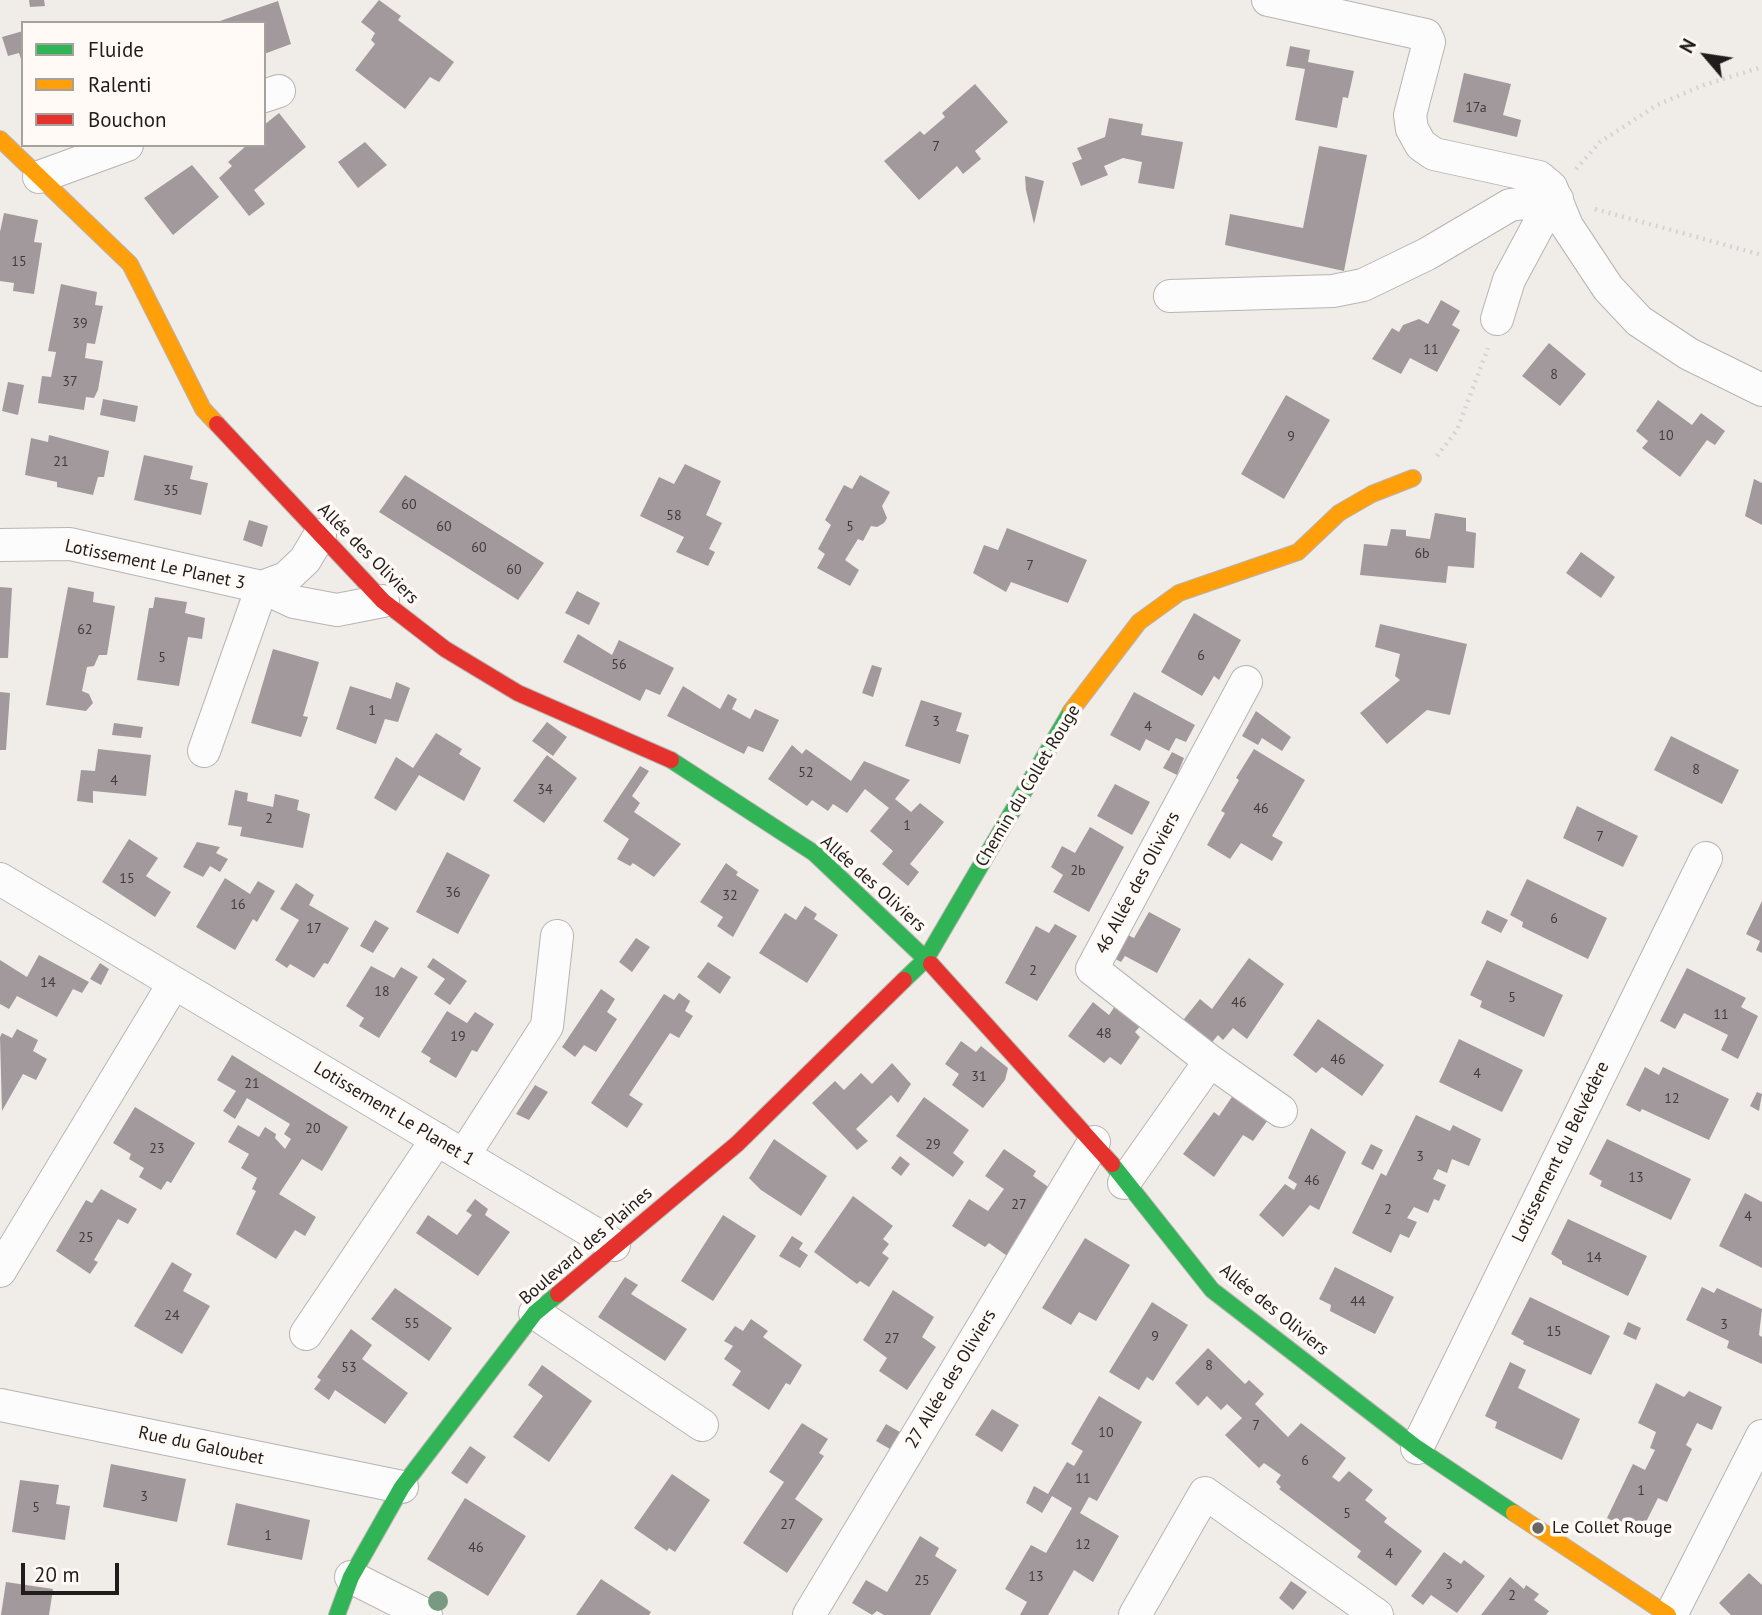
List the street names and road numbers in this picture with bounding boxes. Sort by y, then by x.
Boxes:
street label: Allée des Oliviers [313,499,423,609]
street label: Lotissement Le Planet 3 [63,535,247,595]
street label: Chemin du Collet Rouge [971,701,1085,871]
street label: 46 Allée des Oliviers [1091,808,1185,958]
street label: Allée des Oliviers [816,831,930,937]
street label: Lotissement Le Planet 1 [310,1057,478,1171]
street label: Lotissement du Belvédère [1508,1058,1614,1246]
street label: Boulevard des Plaines [515,1182,657,1310]
street label: Allée des Oliviers [1215,1259,1333,1361]
street label: 27 Allée des Oliviers [901,1306,1001,1452]
street label: Rue du Galoubet [136,1422,266,1470]

